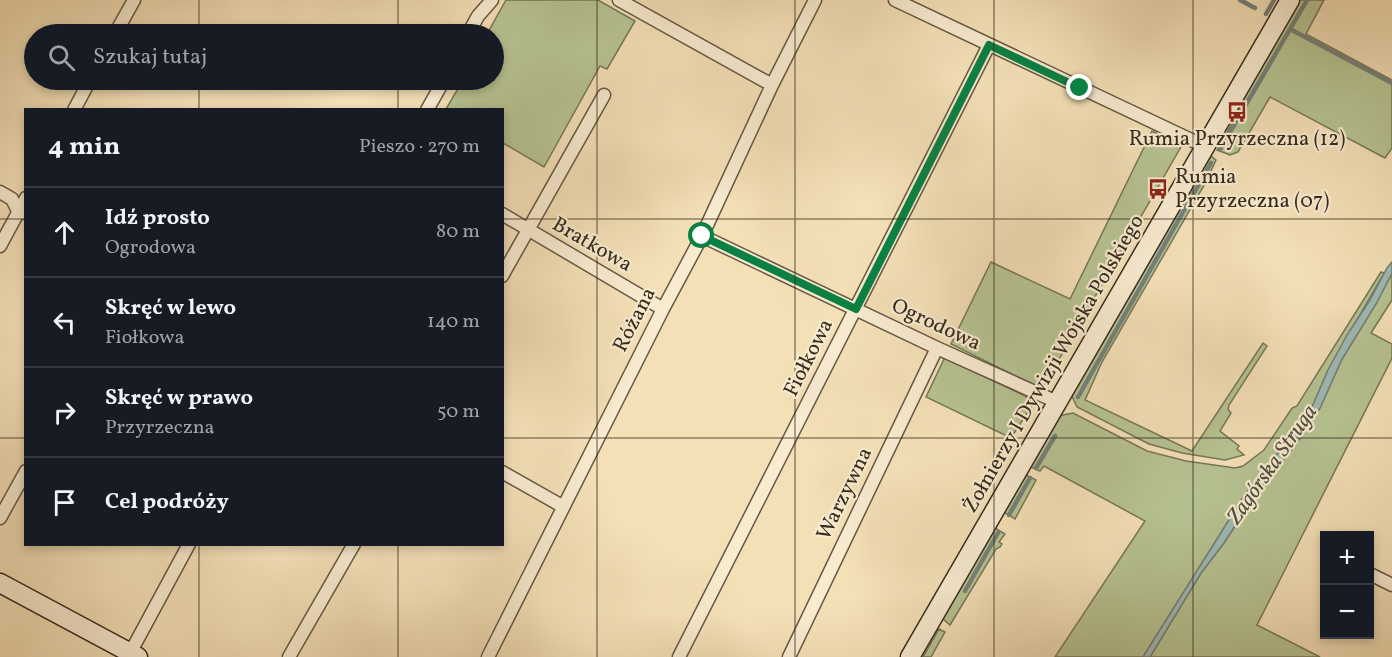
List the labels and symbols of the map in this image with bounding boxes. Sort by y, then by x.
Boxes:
route end [1066,74,1092,100]
bus stop icon: Rumia Przyrzeczna (12) [1225,100,1249,124]
place label: Rumia Przyrzeczna (12) [1129,125,1345,154]
place label: Rumia Przyrzeczna (07) [1175,163,1329,216]
bus stop icon: Rumia Przyrzeczna (07) [1146,177,1170,201]
street label: Bratkowa [547,210,637,280]
street label: Żołnierzy I Dywizji Wojska Polskiego [956,210,1152,518]
route start [688,222,714,248]
street label: Różana [606,283,664,357]
street label: Ogrodowa [887,292,985,358]
street label: Fiołkowa [777,314,841,402]
water label: Zagórska Struga [1220,399,1326,532]
street label: Warzywna [810,443,880,545]

